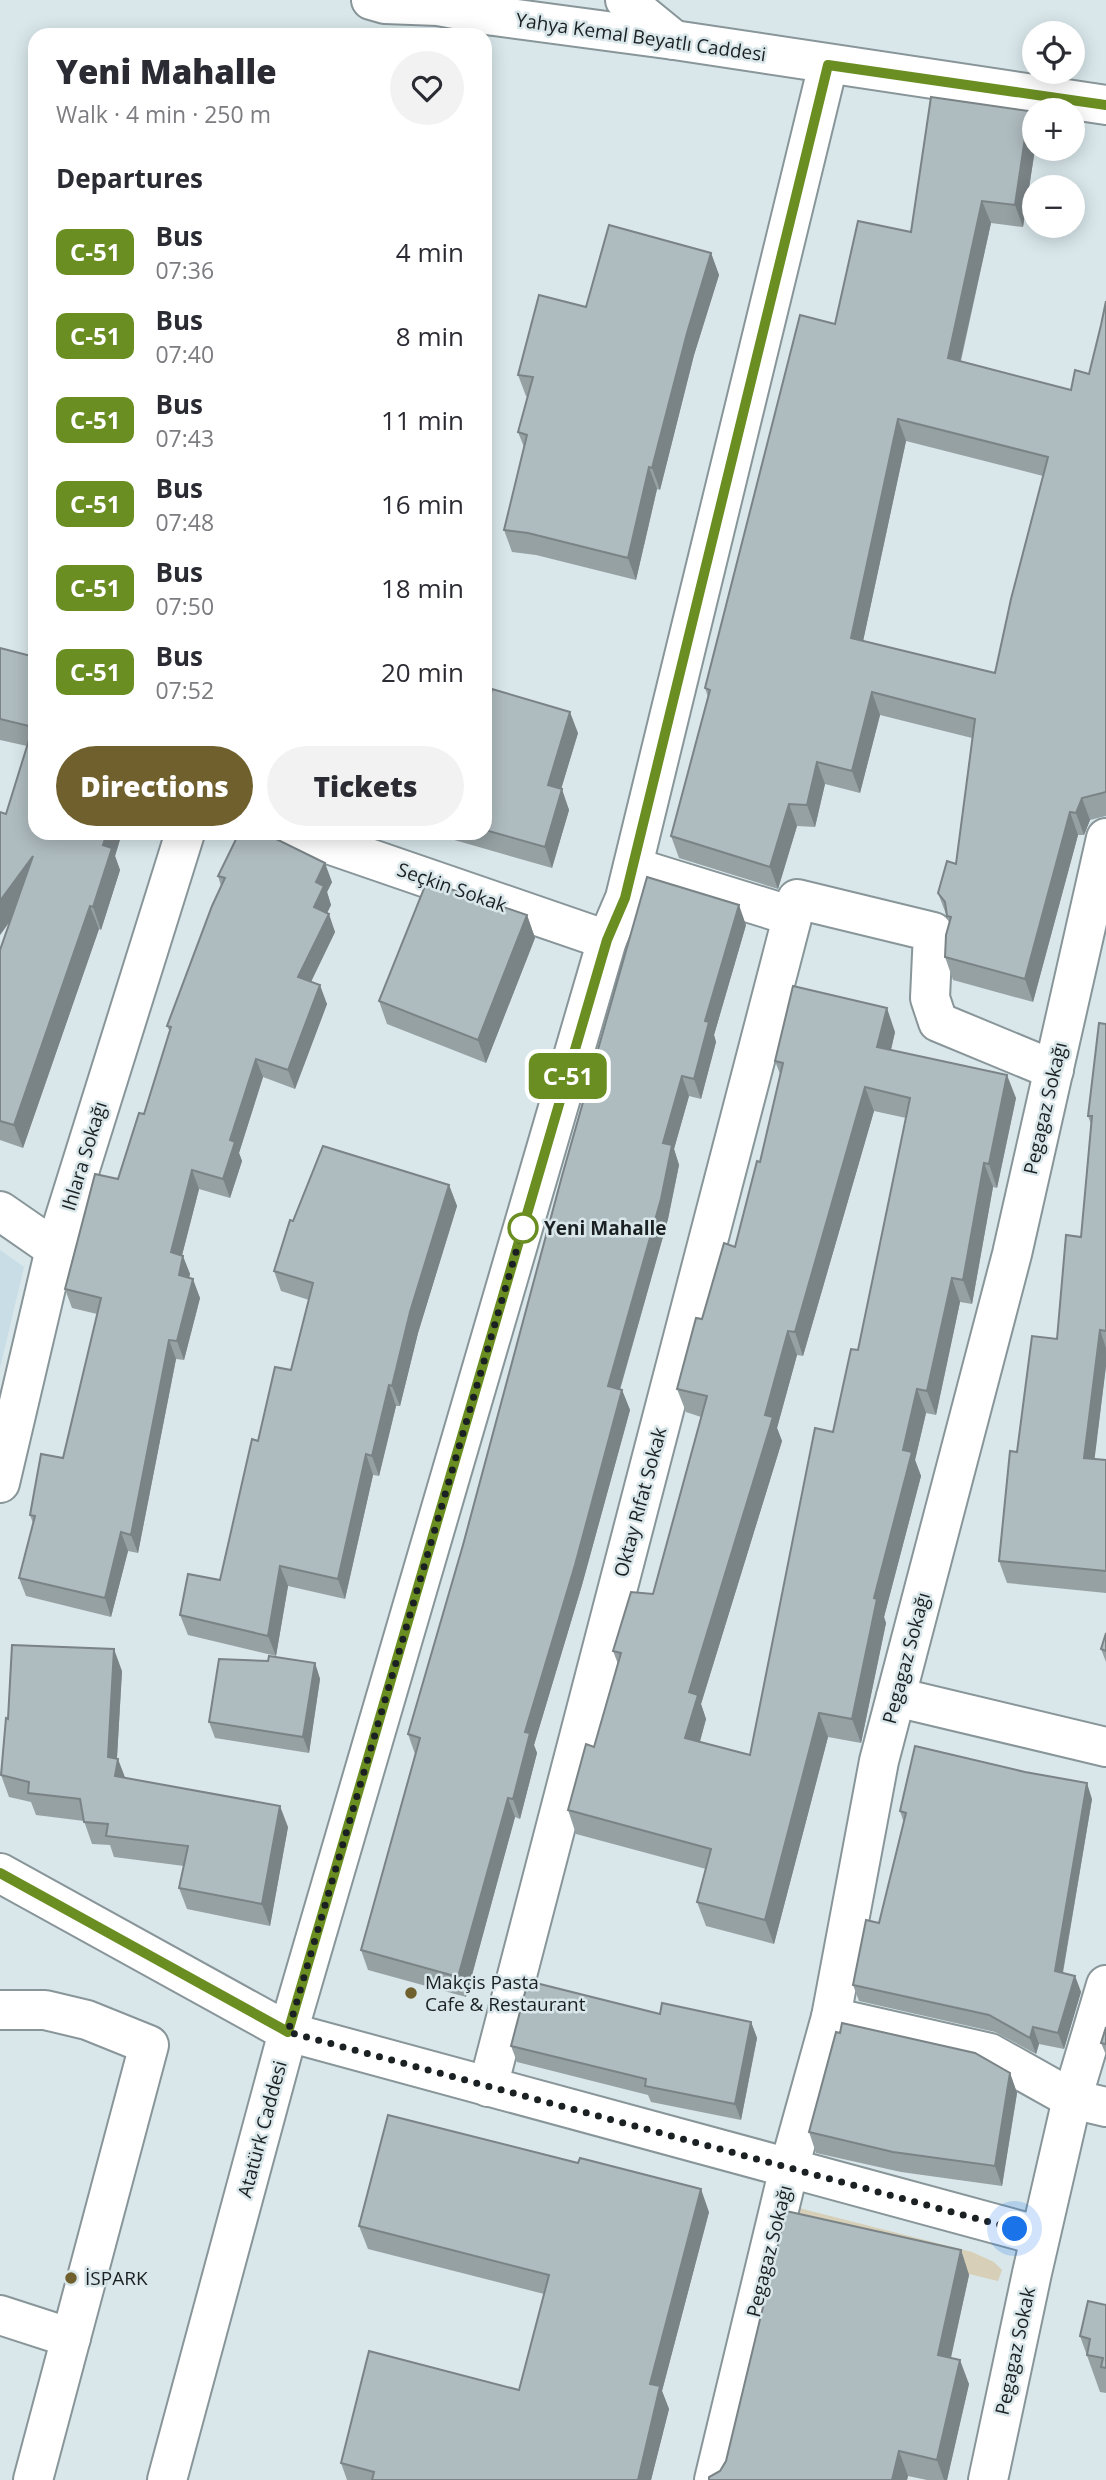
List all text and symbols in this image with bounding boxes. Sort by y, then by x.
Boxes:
street label: Yahya Kemal Beyatlı Caddesi [514,7,768,67]
map controls [1022,21,1085,238]
button: locate [1022,21,1085,84]
text: Yeni Mahalle [56,49,277,94]
button: heart [390,51,464,125]
text: Walk · 4 min · 250 m [56,98,271,130]
button: + [1022,98,1085,161]
text: Departures [56,160,203,196]
button: − [1022,175,1085,238]
text: Bus [155,218,203,254]
text: 4 min [396,234,464,270]
text: C-51 [70,235,120,268]
text: 07:36 [155,254,214,286]
text: Bus [155,302,203,338]
text: 8 min [396,318,464,354]
text: C-51 [70,319,120,352]
text: 07:40 [155,338,214,370]
text: Bus [155,386,203,422]
text: 11 min [381,402,464,438]
text: C-51 [70,403,120,436]
text: 07:43 [155,422,214,454]
text: Bus [155,470,203,506]
text: 16 min [381,486,464,522]
text: C-51 [70,487,120,520]
text: 07:48 [155,506,214,538]
text: Bus [155,554,203,590]
text: 18 min [381,570,464,606]
text: C-51 [70,571,120,604]
text: 07:50 [155,590,214,622]
text: Bus [155,638,203,674]
text: 20 min [381,654,464,690]
text: C-51 [70,655,120,688]
text: 07:52 [155,674,214,706]
button: Directions [56,746,253,826]
button: Tickets [267,746,464,826]
street label: Seçkin Sokak [394,856,510,918]
street label: Pegagaz Sokağı [1017,1039,1073,1177]
line badge: C-51 [519,1053,617,1099]
text: C-51 [543,1059,593,1092]
street label: Ihlara Sokağı [55,1098,113,1214]
marker: Yeni Mahalle [508,1213,538,1243]
place label: Yeni Mahalle [544,1215,666,1241]
street label: Oktay Rıfat Sokak [607,1424,673,1580]
street label: Pegagaz Sokağı [876,1589,936,1727]
place label: Makçis Pasta Cafe & Restaurant [425,1969,586,2017]
marker: Makçis Pasta Cafe & Restaurant [403,1985,419,2001]
street label: Atatürk Caddesi [231,2058,293,2200]
street label: Pegagaz Sokağı [740,2182,798,2320]
your location [997,2211,1032,2246]
place label: İSPARK [85,2265,148,2291]
marker: İSPARK [63,2270,79,2286]
street label: Pegagaz Sokak [989,2285,1041,2417]

